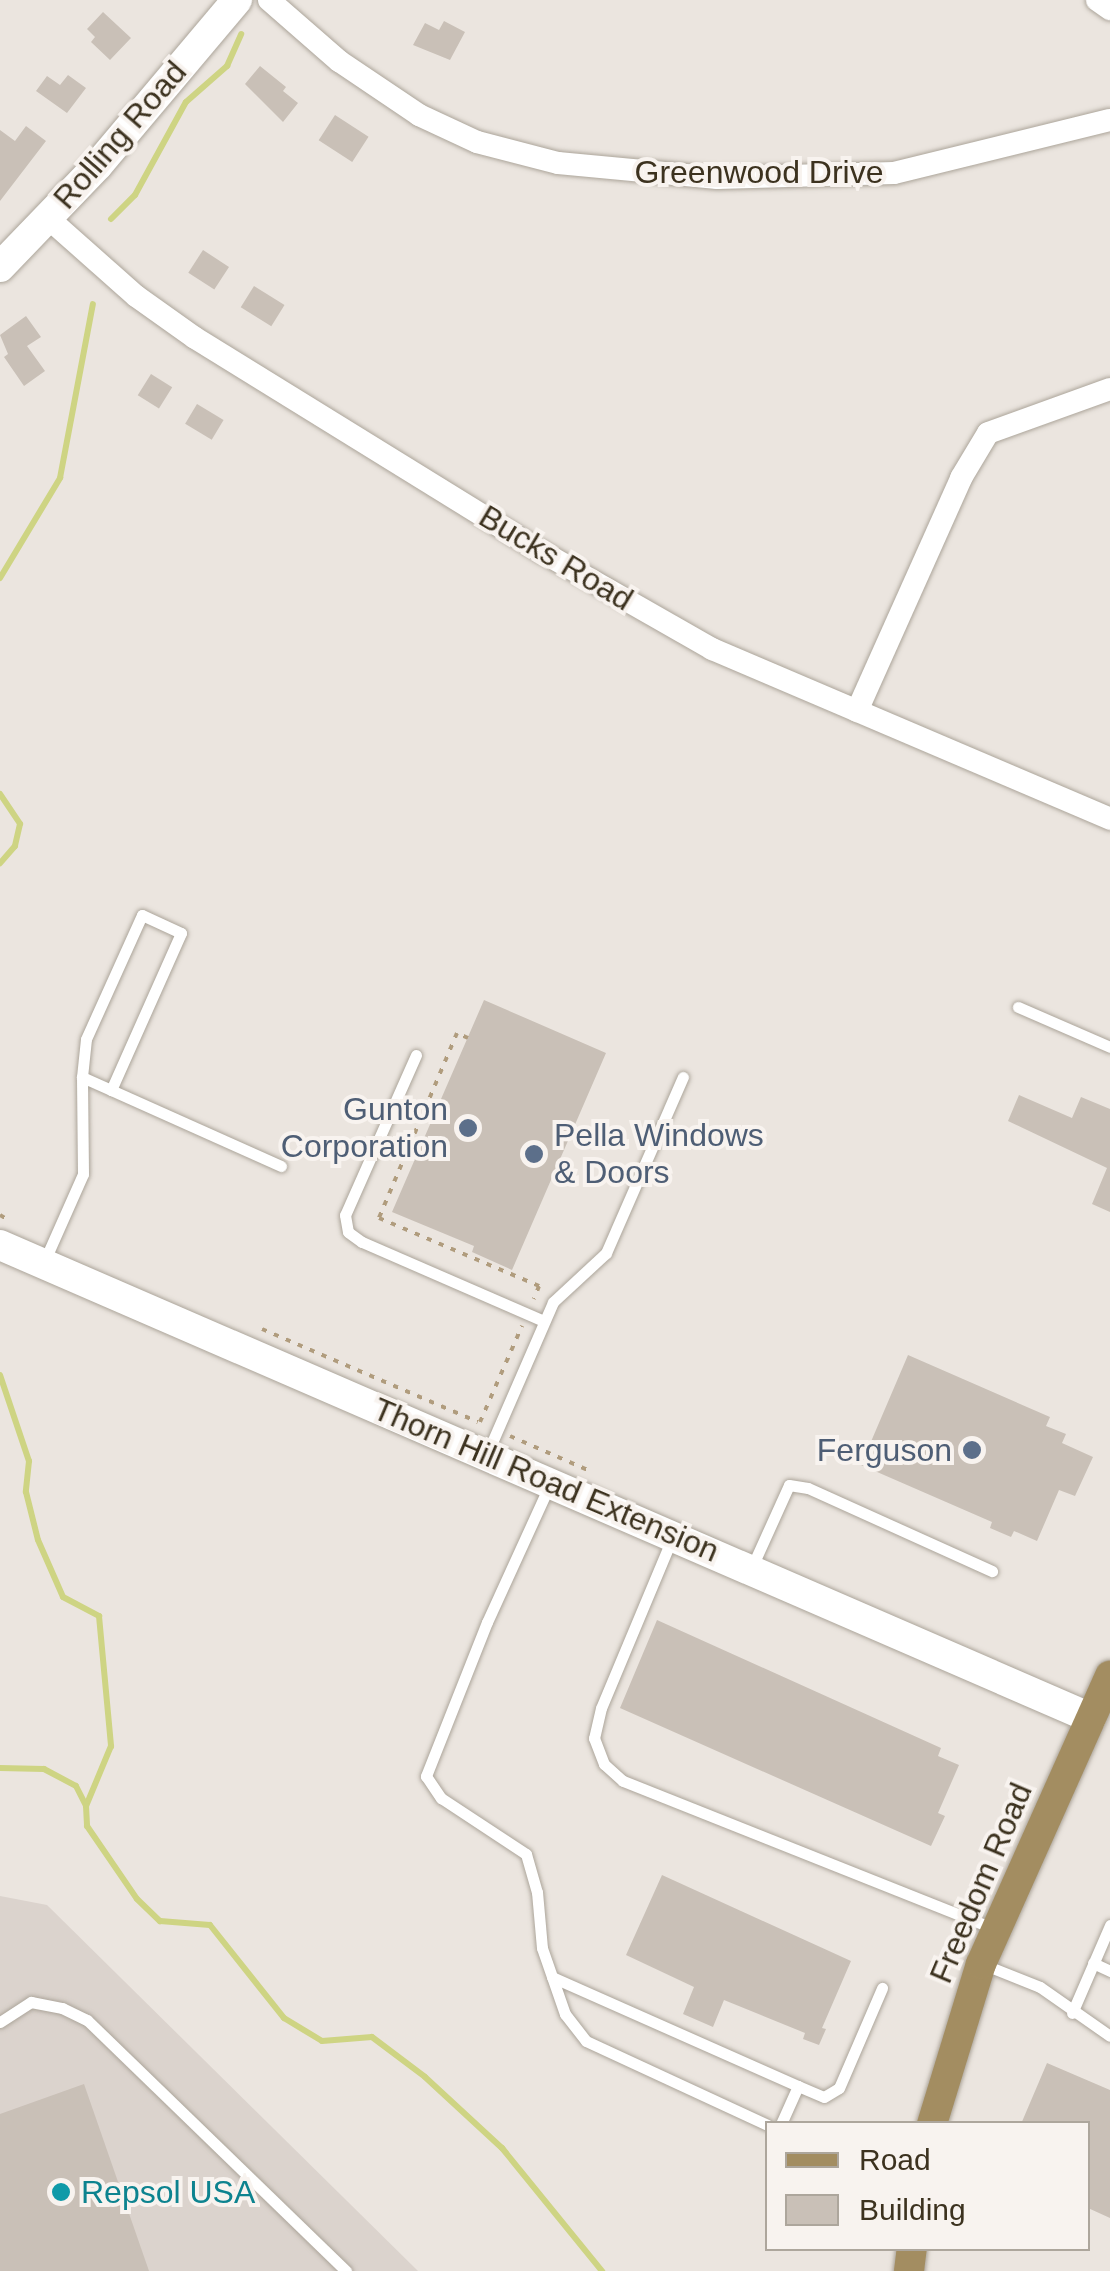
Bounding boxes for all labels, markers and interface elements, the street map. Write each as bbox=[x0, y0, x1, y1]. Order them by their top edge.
street label: Rolling Road bbox=[45, 53, 195, 217]
street label: Greenwood Drive bbox=[634, 153, 884, 191]
street label: Bucks Road bbox=[472, 497, 640, 619]
place label: Gunton Corporation bbox=[281, 1091, 448, 1166]
marker: Gunton Corporation bbox=[457, 1117, 479, 1139]
place label: Pella Windows & Doors bbox=[554, 1117, 764, 1192]
marker: Pella Windows & Doors bbox=[523, 1143, 545, 1165]
street label: Thorn Hill Road Extension bbox=[367, 1390, 725, 1570]
place label: Ferguson bbox=[817, 1431, 952, 1469]
marker: Ferguson bbox=[961, 1439, 983, 1461]
street label: Freedom Road bbox=[922, 1777, 1040, 1989]
legend bbox=[765, 2121, 1090, 2251]
text: Road bbox=[859, 2143, 931, 2176]
place label: Repsol USA bbox=[81, 2173, 255, 2211]
marker: Repsol USA bbox=[50, 2181, 72, 2203]
text: Building bbox=[859, 2193, 966, 2226]

